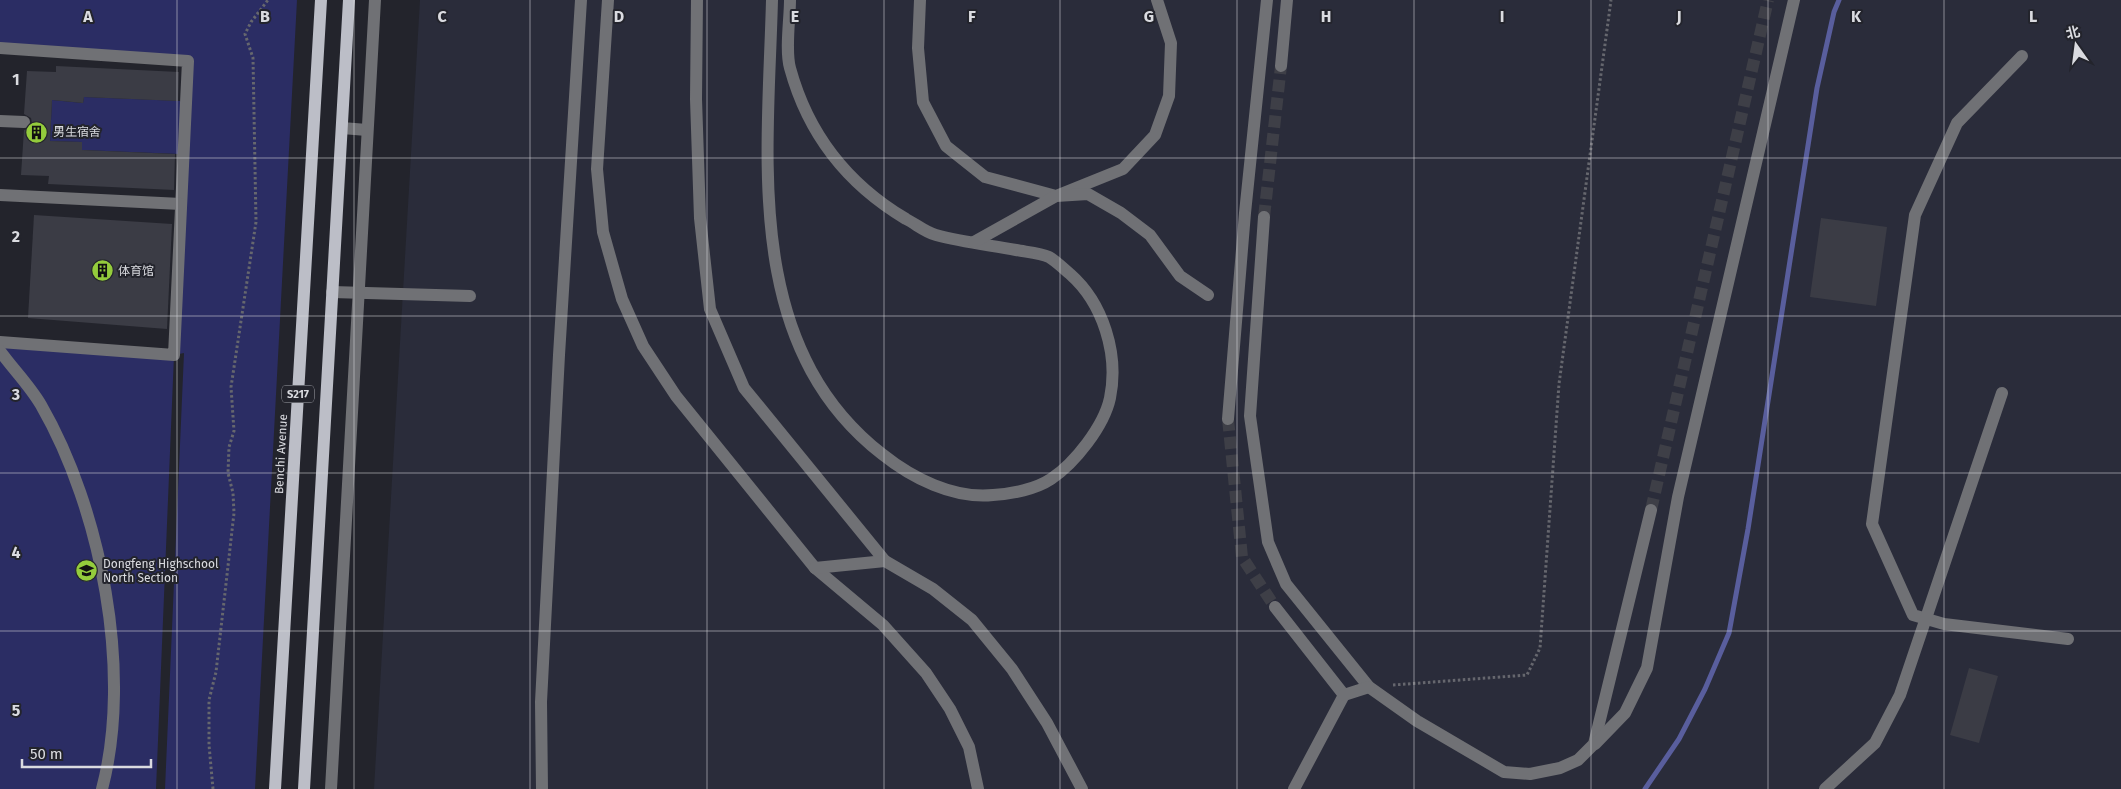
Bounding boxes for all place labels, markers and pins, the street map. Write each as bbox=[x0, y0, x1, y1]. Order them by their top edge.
building icon: 男生宿舍 bbox=[25, 120, 49, 144]
place label: 男生宿舍 bbox=[53, 125, 101, 139]
building icon: 体育馆 bbox=[90, 259, 114, 283]
place label: 体育馆 bbox=[118, 264, 154, 278]
place label: Dongfeng Highschool North Section bbox=[103, 557, 219, 585]
school or university icon: Dongfeng Highschool North Section bbox=[75, 559, 99, 583]

